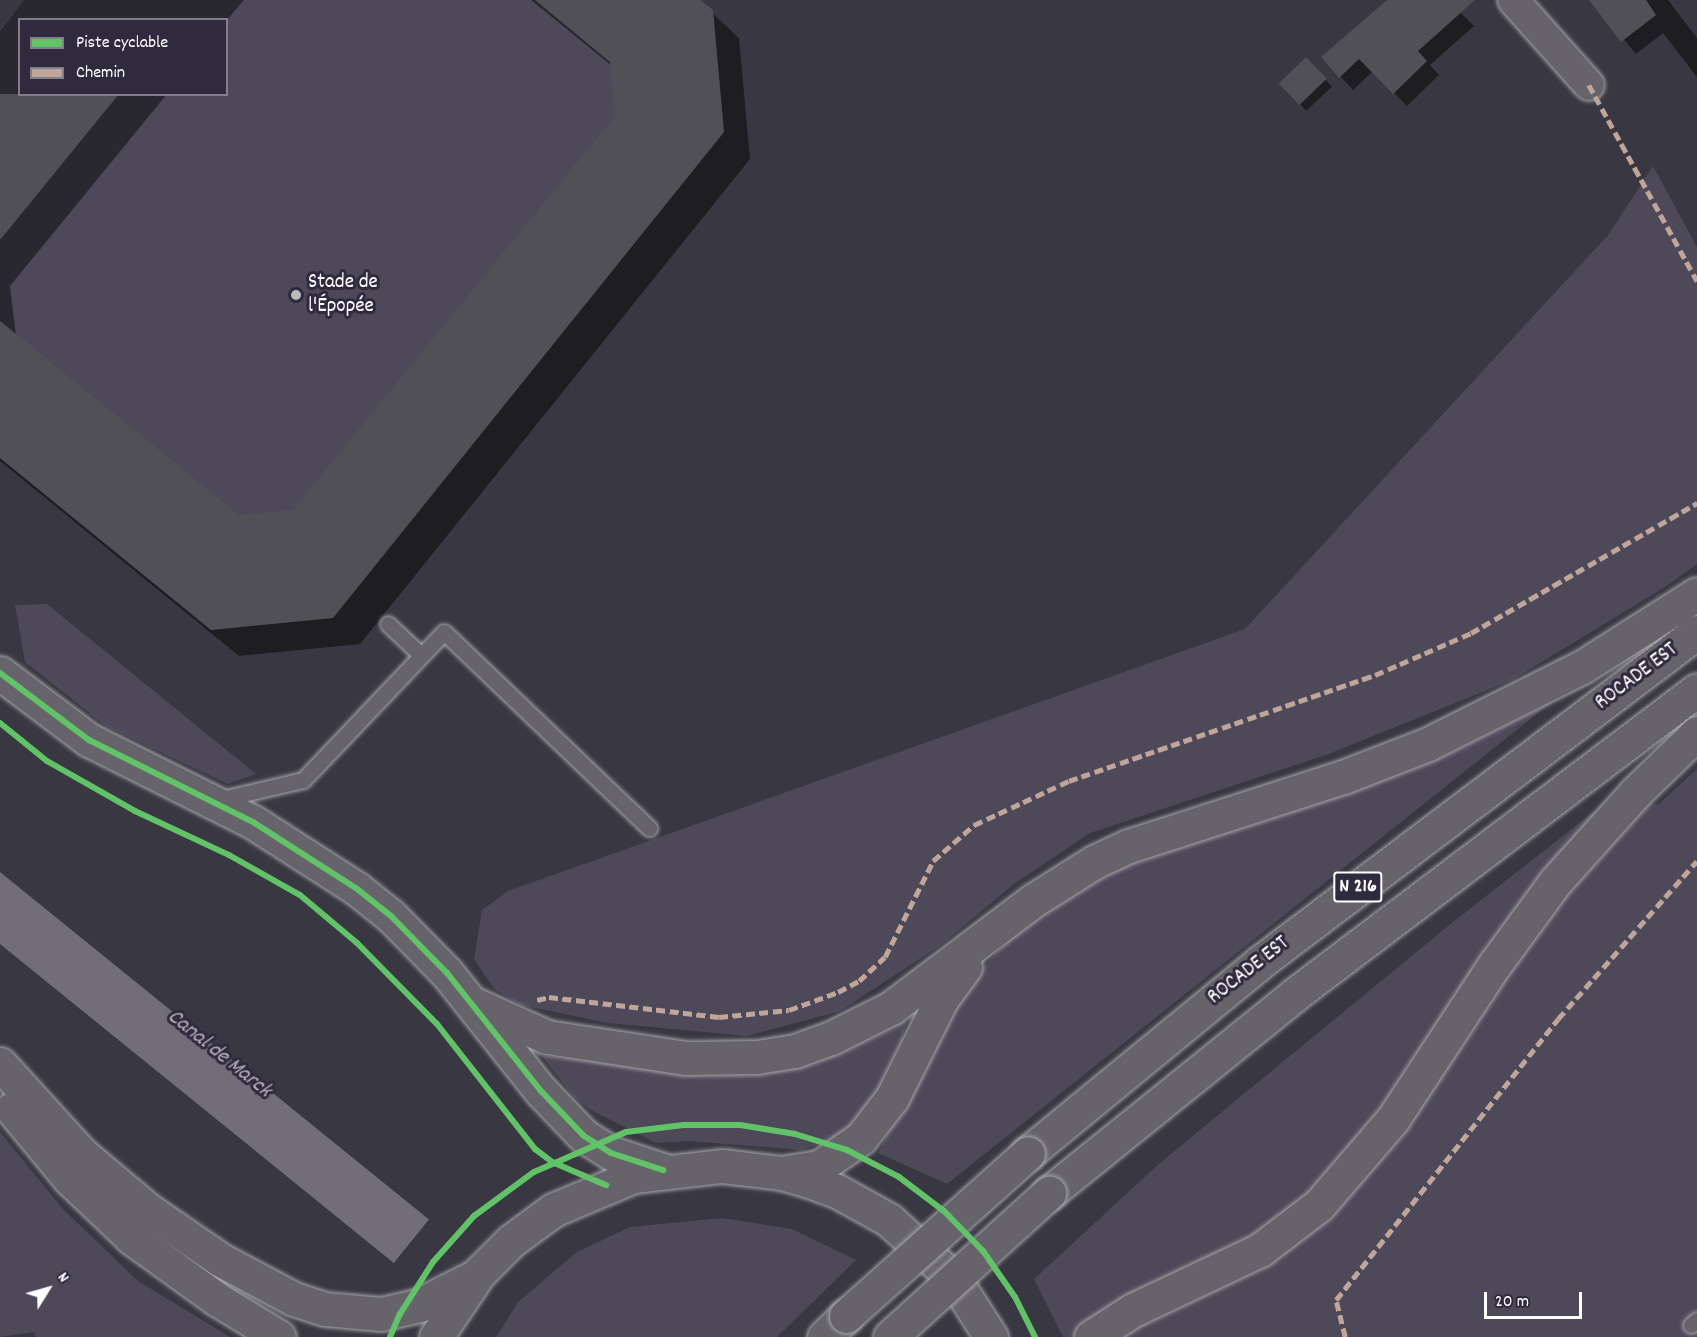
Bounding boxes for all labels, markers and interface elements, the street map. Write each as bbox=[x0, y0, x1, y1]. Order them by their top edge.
legend bbox=[18, 18, 228, 96]
text: Piste cyclable bbox=[76, 31, 168, 56]
text: Chemin bbox=[76, 61, 125, 86]
place label: Stade de l'Épopée bbox=[308, 270, 378, 320]
marker: Stade de l'Épopée bbox=[289, 288, 303, 302]
street label: ROCADE EST bbox=[1591, 638, 1683, 716]
road number: N 216 bbox=[1332, 870, 1384, 904]
street label: ROCADE EST bbox=[1203, 931, 1295, 1011]
water label: Canal de Marck bbox=[162, 1004, 276, 1104]
north arrow bbox=[18, 1259, 78, 1319]
text: N bbox=[51, 1268, 74, 1288]
scale bar bbox=[1487, 1280, 1584, 1318]
text: 20 m bbox=[1495, 1290, 1529, 1315]

